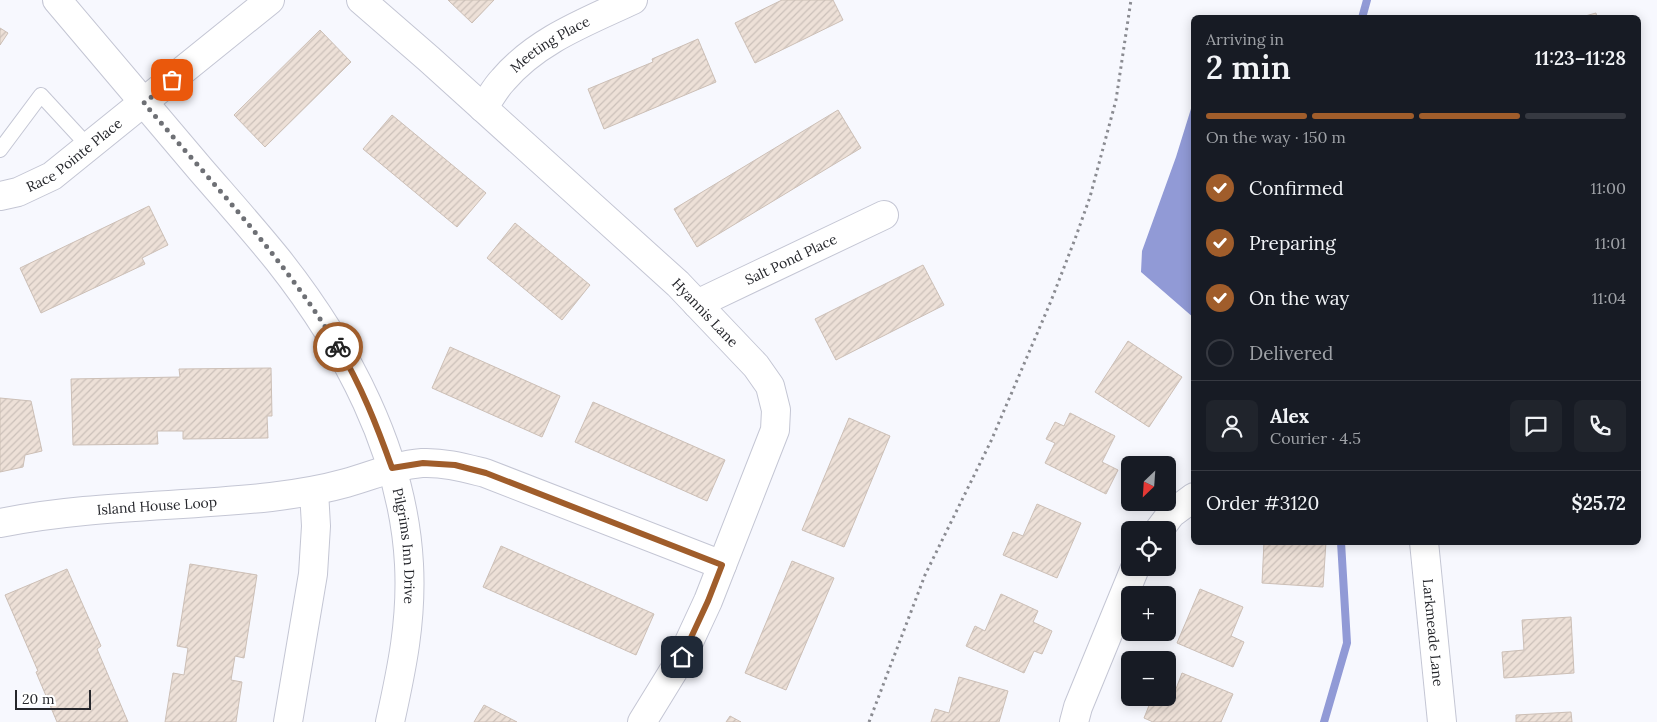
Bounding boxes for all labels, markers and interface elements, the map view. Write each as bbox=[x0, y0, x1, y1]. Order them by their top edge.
street label: Meeting Place bbox=[506, 12, 593, 76]
text: Arriving in bbox=[1206, 29, 1284, 49]
text: 11:23–11:28 bbox=[1534, 46, 1626, 70]
text: 2 min bbox=[1206, 47, 1291, 88]
pin bbox=[151, 59, 193, 101]
icon: bag bbox=[158, 66, 186, 94]
street label: Race Pointe Place bbox=[23, 114, 126, 196]
text: On the way · 150 m bbox=[1206, 127, 1346, 147]
icon: check bbox=[1206, 174, 1234, 202]
text: Confirmed bbox=[1249, 176, 1344, 200]
text: 11:00 bbox=[1590, 178, 1626, 198]
icon: check bbox=[1206, 229, 1234, 257]
street label: Salt Pond Place bbox=[742, 230, 840, 289]
text: Preparing bbox=[1249, 231, 1336, 255]
text: 11:01 bbox=[1595, 233, 1626, 253]
street label: Hyannis Lane bbox=[668, 274, 742, 351]
icon: check bbox=[1206, 284, 1234, 312]
text: On the way bbox=[1249, 286, 1349, 310]
text: 11:04 bbox=[1592, 288, 1626, 308]
courier bbox=[313, 322, 363, 372]
icon: bike bbox=[324, 333, 352, 361]
text: Delivered bbox=[1249, 341, 1333, 365]
button: person bbox=[1206, 400, 1258, 452]
button: chat bbox=[1510, 400, 1562, 452]
button: phone bbox=[1574, 400, 1626, 452]
text: Alex bbox=[1270, 404, 1309, 428]
text: Courier · 4.5 bbox=[1270, 428, 1361, 448]
north arrow bbox=[1121, 456, 1176, 511]
map controls bbox=[1121, 456, 1176, 706]
street label: Pilgrims Inn Drive bbox=[389, 486, 419, 605]
text: Order #3120 bbox=[1206, 491, 1319, 515]
text: $25.72 bbox=[1572, 491, 1626, 515]
street label: Island House Loop bbox=[96, 493, 218, 519]
button: locate bbox=[1121, 521, 1176, 576]
street label: Larkmeade Lane bbox=[1419, 578, 1447, 688]
button: + bbox=[1121, 586, 1176, 641]
pin bbox=[661, 636, 703, 678]
icon: home bbox=[668, 643, 696, 671]
button: − bbox=[1121, 651, 1176, 706]
scale bar bbox=[15, 687, 91, 710]
text: 20 m bbox=[22, 690, 54, 708]

